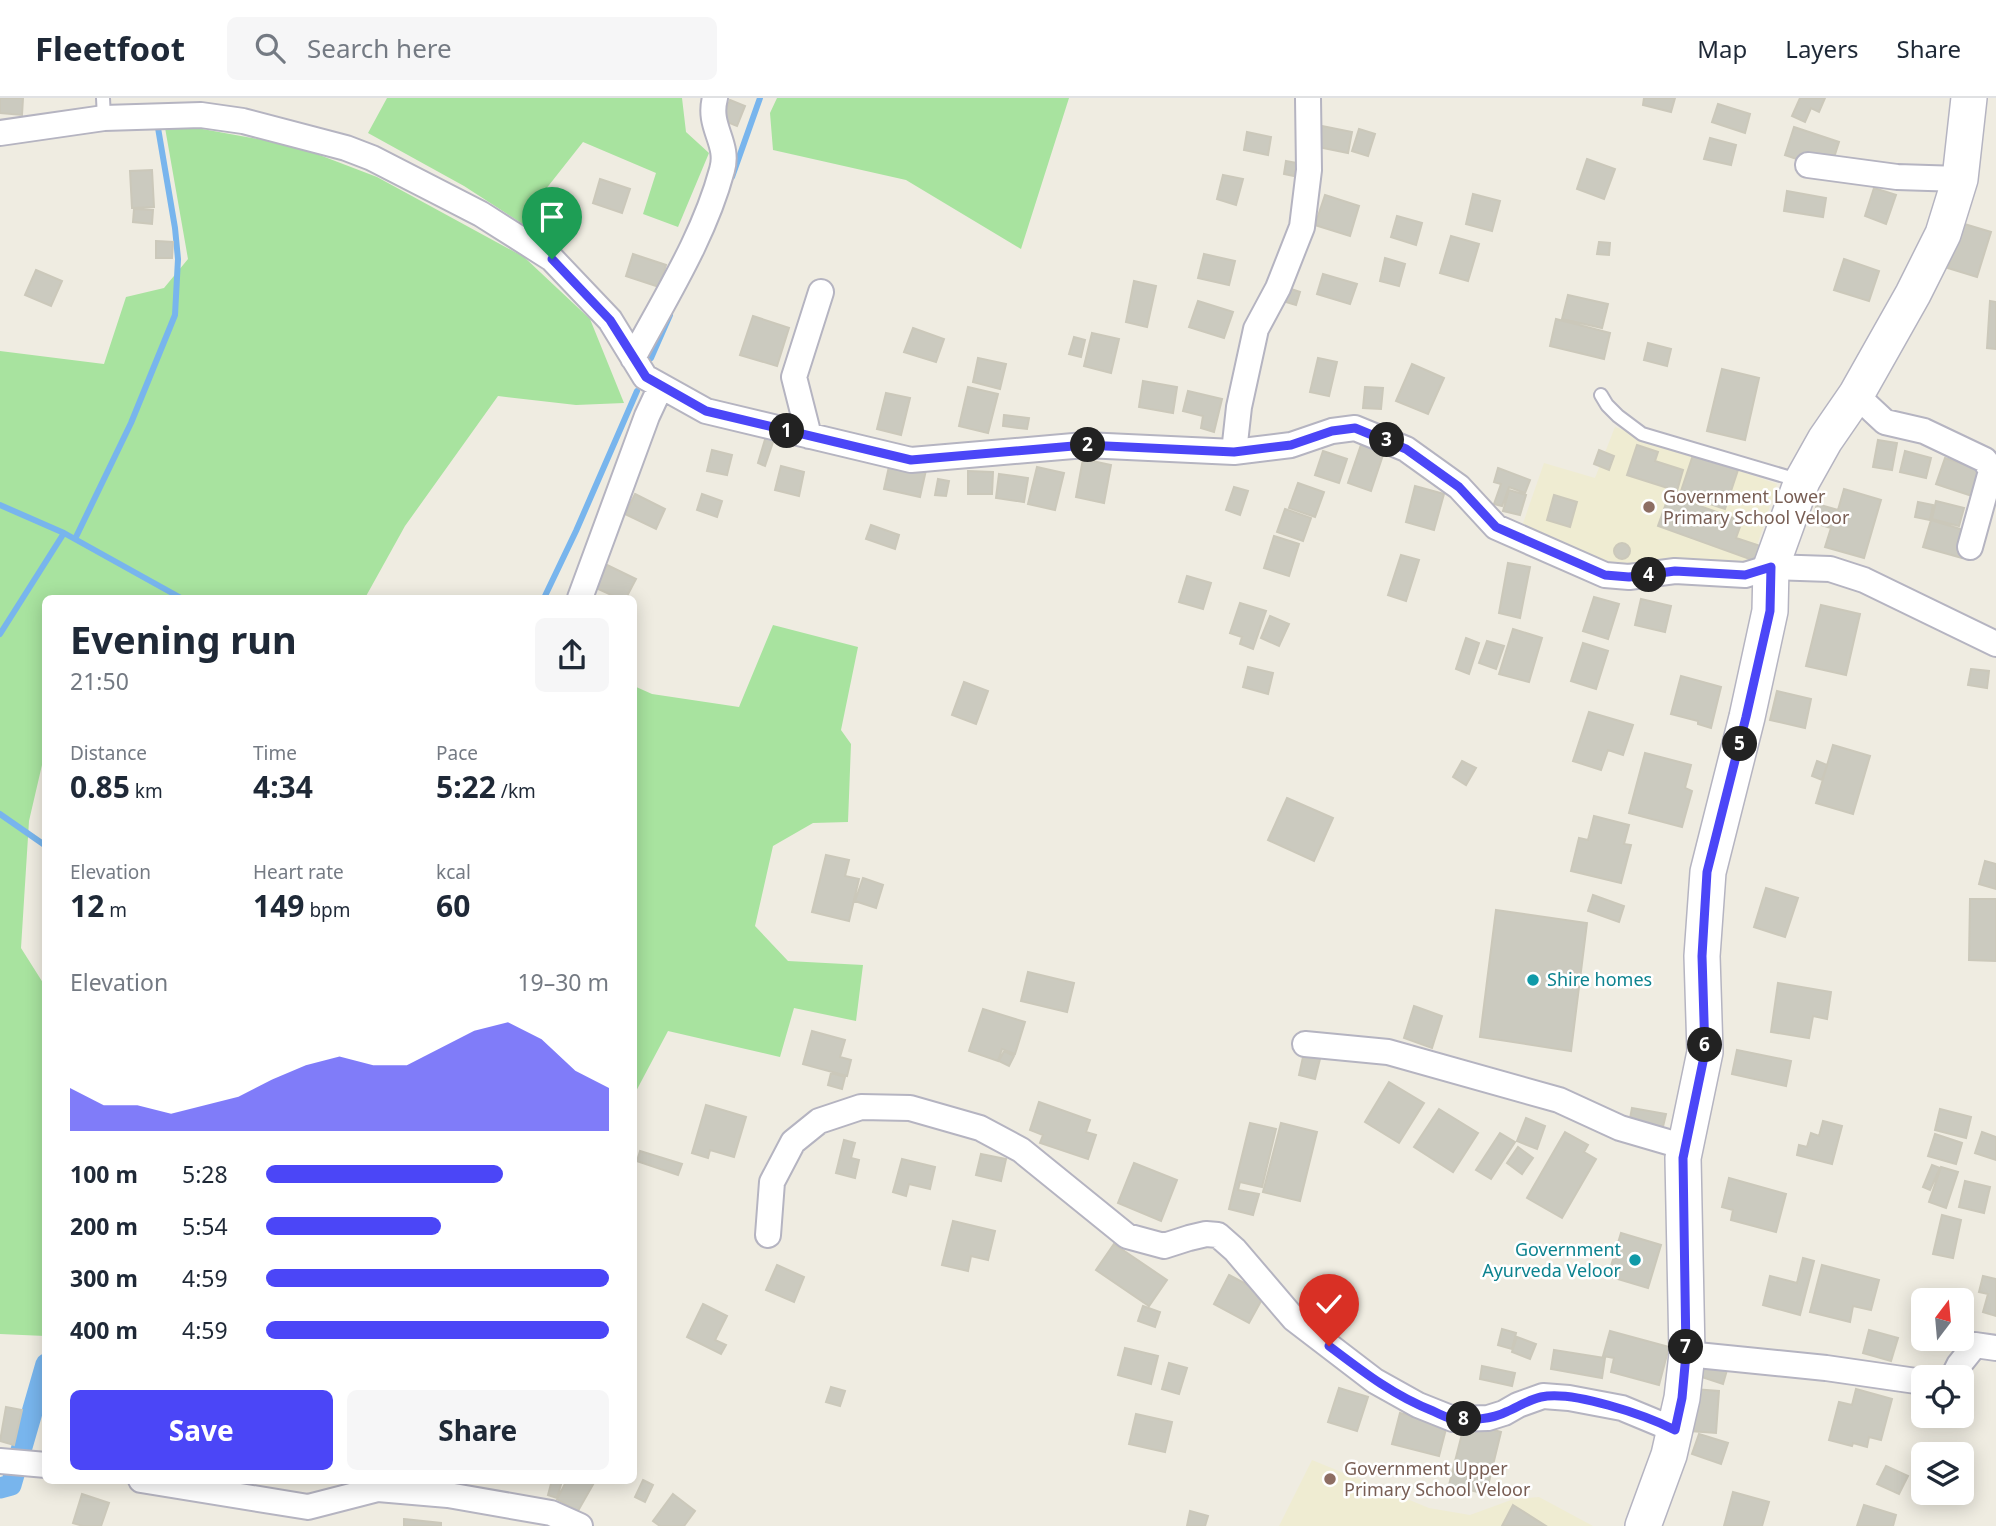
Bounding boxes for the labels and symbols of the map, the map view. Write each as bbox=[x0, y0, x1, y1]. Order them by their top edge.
pin bbox=[522, 187, 582, 259]
pin: 1 bbox=[770, 414, 804, 448]
pin: 3 bbox=[1370, 422, 1404, 458]
pin: 2 bbox=[1070, 428, 1106, 462]
place label: Government Lower Primary School Veloor bbox=[1663, 484, 1850, 529]
marker: Government Lower Primary School Veloor bbox=[1641, 499, 1657, 515]
pin: 4 bbox=[1632, 558, 1666, 592]
pin: 5 bbox=[1722, 726, 1758, 762]
place label: Shire homes bbox=[1547, 967, 1652, 991]
marker: Shire homes bbox=[1525, 972, 1541, 988]
pin: 6 bbox=[1688, 1028, 1722, 1062]
place label: Government Ayurveda Veloor bbox=[1482, 1237, 1622, 1282]
marker: Government Ayurveda Veloor bbox=[1627, 1252, 1643, 1268]
pin bbox=[1299, 1274, 1359, 1346]
north arrow bbox=[1911, 1288, 1974, 1351]
pin: 7 bbox=[1668, 1330, 1704, 1364]
pin: 8 bbox=[1446, 1402, 1482, 1436]
place label: Government Upper Primary School Veloor bbox=[1344, 1456, 1531, 1501]
marker: Government Upper Primary School Veloor bbox=[1322, 1471, 1338, 1487]

